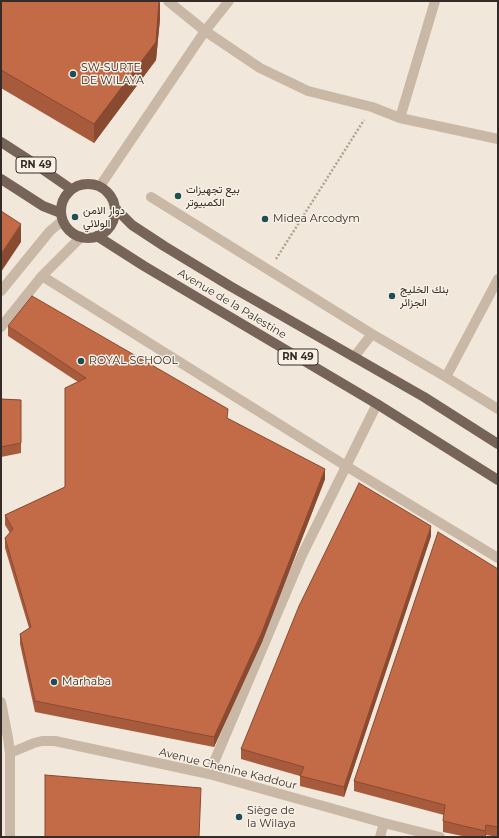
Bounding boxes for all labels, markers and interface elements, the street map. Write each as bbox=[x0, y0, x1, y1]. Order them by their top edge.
place label: SW-SURTE DE WILAYA bbox=[81, 61, 144, 87]
marker: SW-SURTE DE WILAYA bbox=[68, 69, 78, 79]
road number: RN 49 bbox=[16, 157, 56, 173]
place label: بيع تجهيزات الكمبيوتر bbox=[186, 183, 240, 209]
marker: بيع تجهيزات الكمبيوتر bbox=[173, 191, 183, 201]
place label: دوار الامن الولائي bbox=[83, 204, 125, 230]
marker: دوار الامن الولائي bbox=[70, 212, 80, 222]
place label: Midea Arcodym bbox=[273, 212, 360, 226]
marker: Midea Arcodym bbox=[260, 214, 270, 224]
street label: Avenue de la Palestine bbox=[175, 266, 289, 342]
place label: بنك الخليج الجزائر bbox=[400, 283, 449, 309]
marker: بنك الخليج الجزائر bbox=[387, 291, 397, 301]
road number: RN 49 bbox=[278, 349, 318, 365]
place label: ROYAL SCHOOL bbox=[89, 354, 178, 368]
marker: ROYAL SCHOOL bbox=[76, 356, 86, 366]
place label: Marhaba bbox=[62, 675, 111, 689]
marker: Marhaba bbox=[49, 677, 59, 687]
street label: Avenue Chenine Kaddour bbox=[158, 745, 298, 793]
place label: Siège de la Wilaya bbox=[247, 804, 296, 830]
marker: Siège de la Wilaya bbox=[234, 812, 244, 822]

